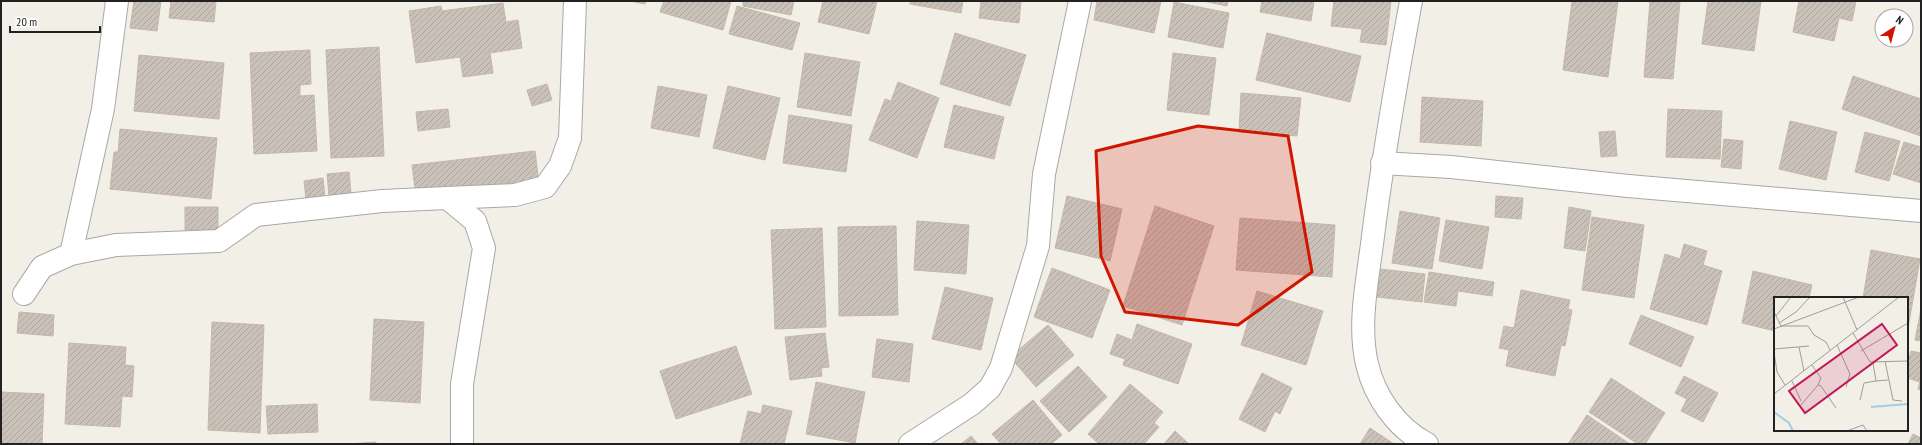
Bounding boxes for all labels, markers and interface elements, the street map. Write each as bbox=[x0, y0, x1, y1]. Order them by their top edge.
scale bar bbox=[10, 8, 100, 34]
north arrow bbox=[1874, 8, 1914, 48]
text: N bbox=[1893, 12, 1906, 27]
text: 20 m bbox=[16, 14, 37, 29]
inset map bbox=[1774, 297, 1908, 431]

